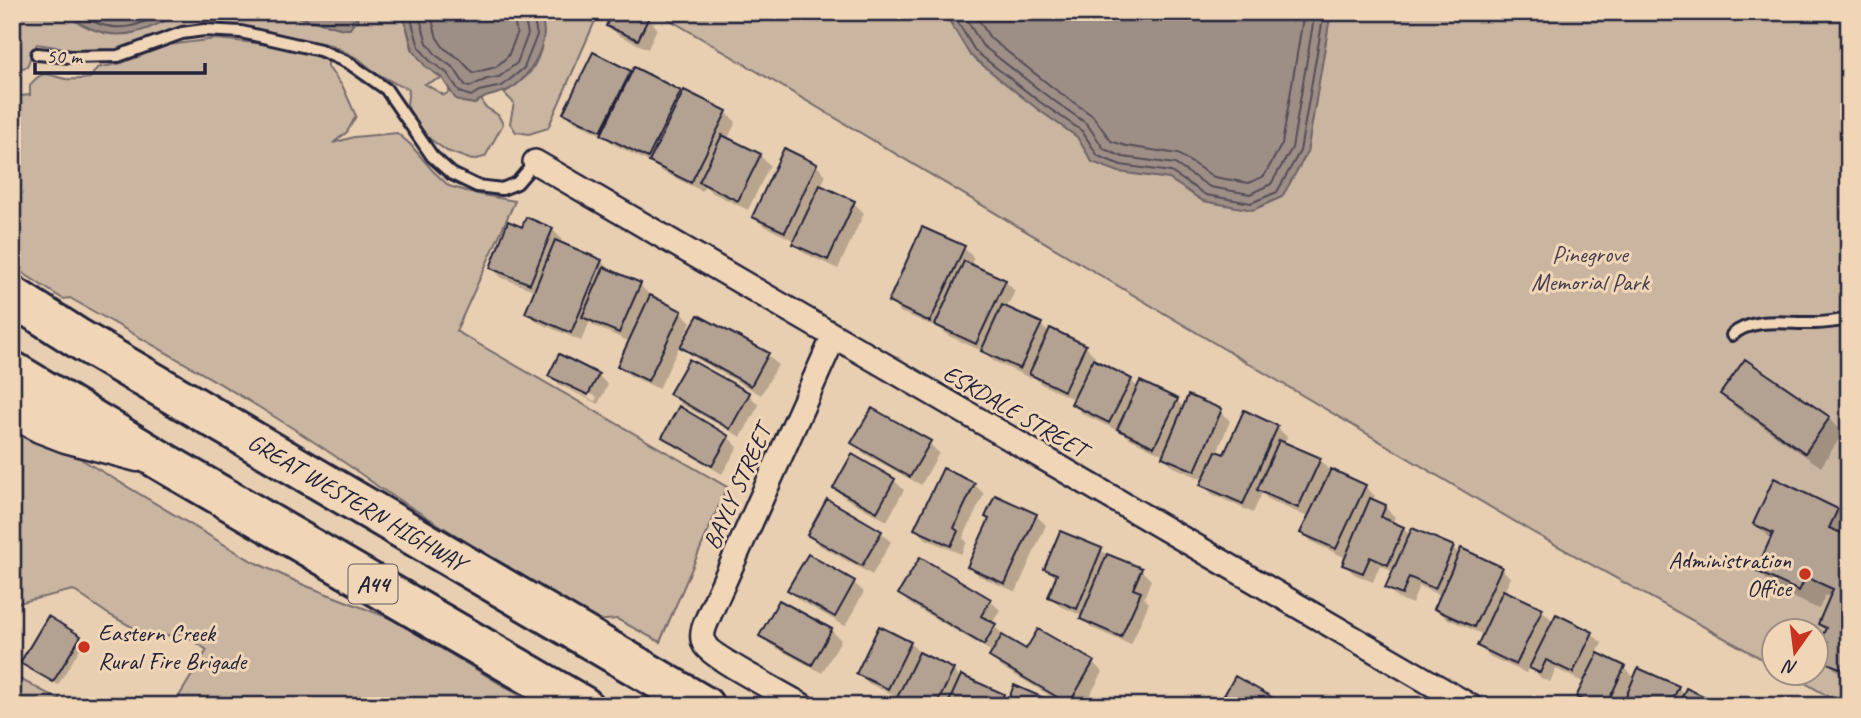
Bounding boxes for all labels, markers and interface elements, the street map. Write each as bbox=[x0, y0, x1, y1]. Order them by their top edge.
scale bar bbox=[35, 32, 205, 76]
text: 50 m bbox=[46, 43, 84, 69]
park label: Pinegrove Memorial Park bbox=[1531, 239, 1651, 297]
street label: ESKDALE STREET bbox=[938, 358, 1097, 467]
street label: BAYLY STREET bbox=[696, 415, 780, 554]
street label: GREAT WESTERN HIGHWAY bbox=[243, 427, 475, 580]
place label: Administration Office bbox=[1669, 545, 1793, 603]
road number: A44 bbox=[348, 564, 398, 604]
marker: Administration Office bbox=[1797, 566, 1813, 582]
north arrow bbox=[1759, 616, 1829, 686]
place label: Eastern Creek Rural Fire Brigade bbox=[98, 618, 248, 676]
marker: Eastern Creek Rural Fire Brigade bbox=[76, 639, 92, 655]
text: N bbox=[1779, 654, 1800, 681]

